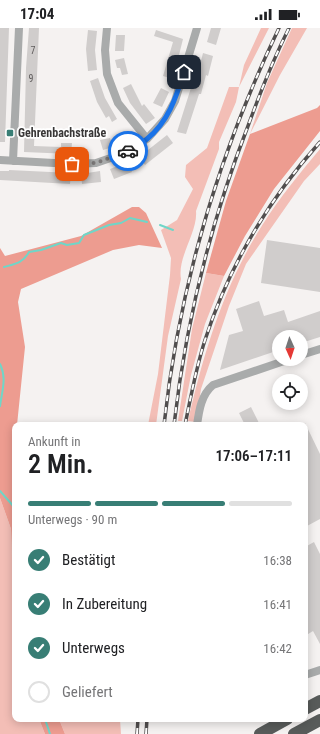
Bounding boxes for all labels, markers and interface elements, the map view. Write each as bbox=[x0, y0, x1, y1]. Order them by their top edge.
text: 17:04 bbox=[20, 5, 54, 23]
house number: 7 bbox=[31, 45, 36, 56]
pin bbox=[167, 55, 201, 89]
icon: home bbox=[173, 61, 195, 83]
house number: 9 bbox=[29, 73, 34, 84]
place label: Gehrenbachstraße bbox=[18, 126, 106, 140]
marker: Gehrenbachstraße bbox=[5, 128, 15, 138]
courier bbox=[108, 131, 148, 171]
icon: car bbox=[117, 140, 139, 162]
pin bbox=[55, 147, 89, 181]
icon: bag bbox=[61, 153, 83, 175]
north arrow bbox=[272, 330, 308, 366]
map controls bbox=[272, 330, 308, 410]
button: locate bbox=[272, 374, 308, 410]
text: Ankunft in bbox=[28, 434, 80, 449]
text: 17:06–17:11 bbox=[215, 447, 292, 465]
text: 2 Min. bbox=[28, 449, 93, 479]
text: Unterwegs · 90 m bbox=[28, 512, 117, 527]
icon: check bbox=[28, 549, 50, 571]
text: Bestätigt bbox=[62, 551, 115, 569]
text: 16:38 bbox=[263, 553, 292, 568]
icon: check bbox=[28, 593, 50, 615]
text: In Zubereitung bbox=[62, 595, 147, 613]
text: 16:41 bbox=[263, 597, 292, 612]
icon: check bbox=[28, 637, 50, 659]
text: Unterwegs bbox=[62, 639, 125, 657]
text: 16:42 bbox=[263, 641, 292, 656]
text: Geliefert bbox=[62, 683, 113, 701]

